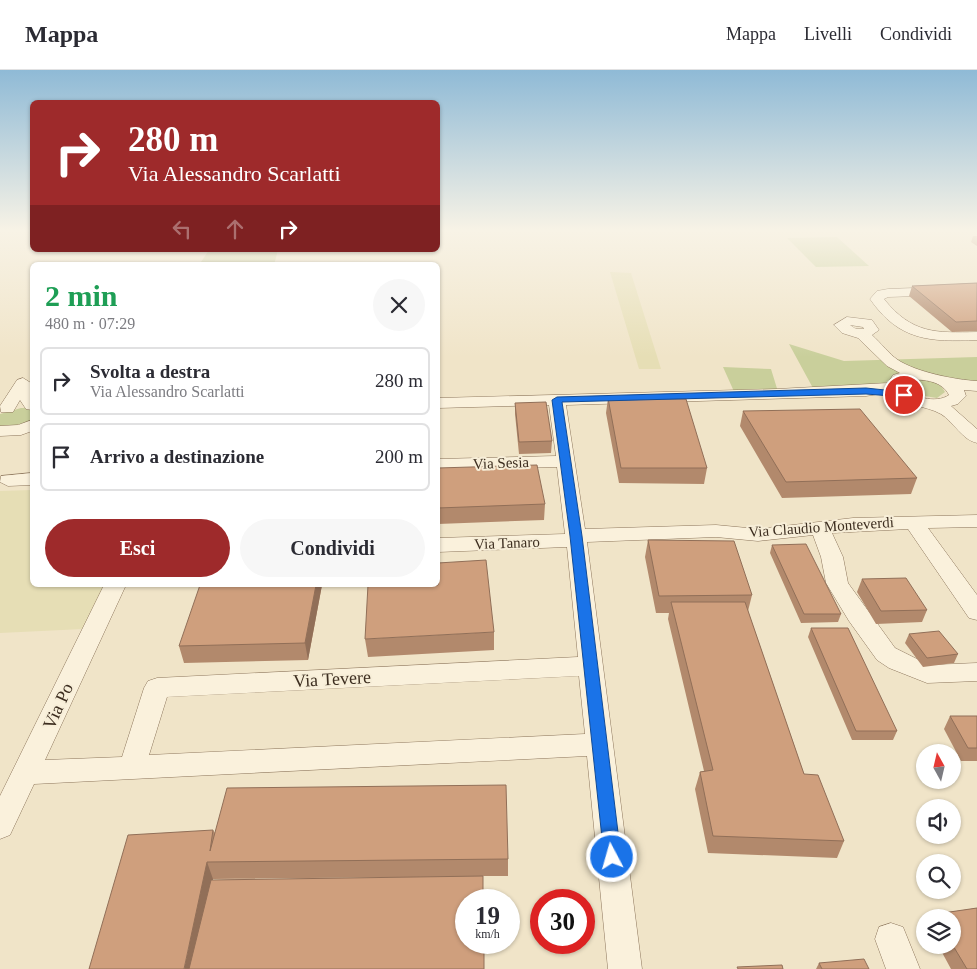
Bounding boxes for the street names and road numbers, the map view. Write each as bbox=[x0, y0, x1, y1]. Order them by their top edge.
street label: Via Sesia bbox=[473, 454, 530, 472]
street label: Via Claudio Monteverdi bbox=[748, 514, 894, 540]
street label: Via Tanaro bbox=[474, 534, 540, 552]
street label: Via Tevere bbox=[293, 667, 371, 691]
street label: Via Po bbox=[39, 680, 77, 732]

